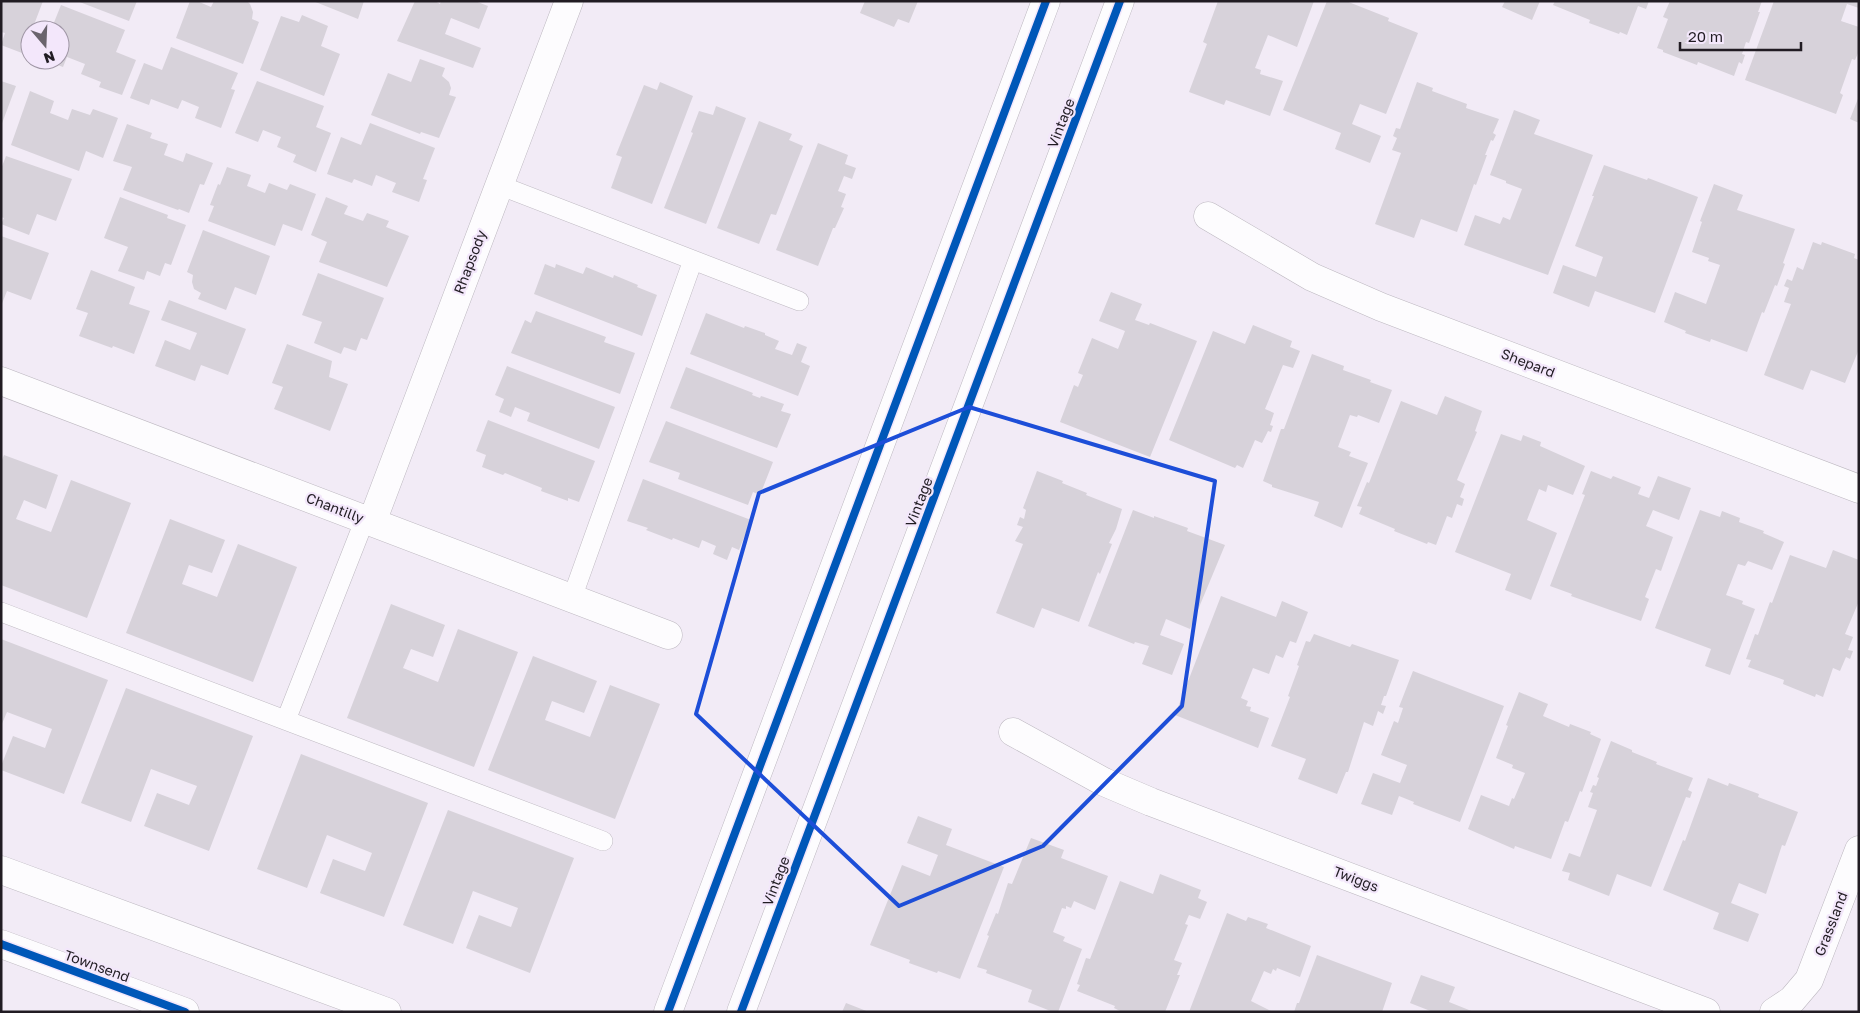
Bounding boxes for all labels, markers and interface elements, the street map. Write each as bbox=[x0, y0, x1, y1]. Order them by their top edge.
north arrow bbox=[20, 20, 70, 70]
scale bar bbox=[1680, 20, 1801, 52]
text: 20 m bbox=[1688, 27, 1723, 45]
text: N bbox=[42, 48, 57, 68]
street label: Vintage bbox=[1043, 96, 1078, 150]
street label: Rhapsody bbox=[450, 227, 490, 296]
street label: Shepard bbox=[1499, 345, 1557, 381]
street label: Vintage bbox=[901, 475, 936, 529]
street label: Chantilly bbox=[304, 489, 367, 526]
street label: Vintage bbox=[758, 854, 793, 908]
street label: Twiggs bbox=[1331, 862, 1381, 895]
street label: Grassland bbox=[1810, 889, 1851, 958]
street label: Townsend bbox=[62, 946, 132, 985]

